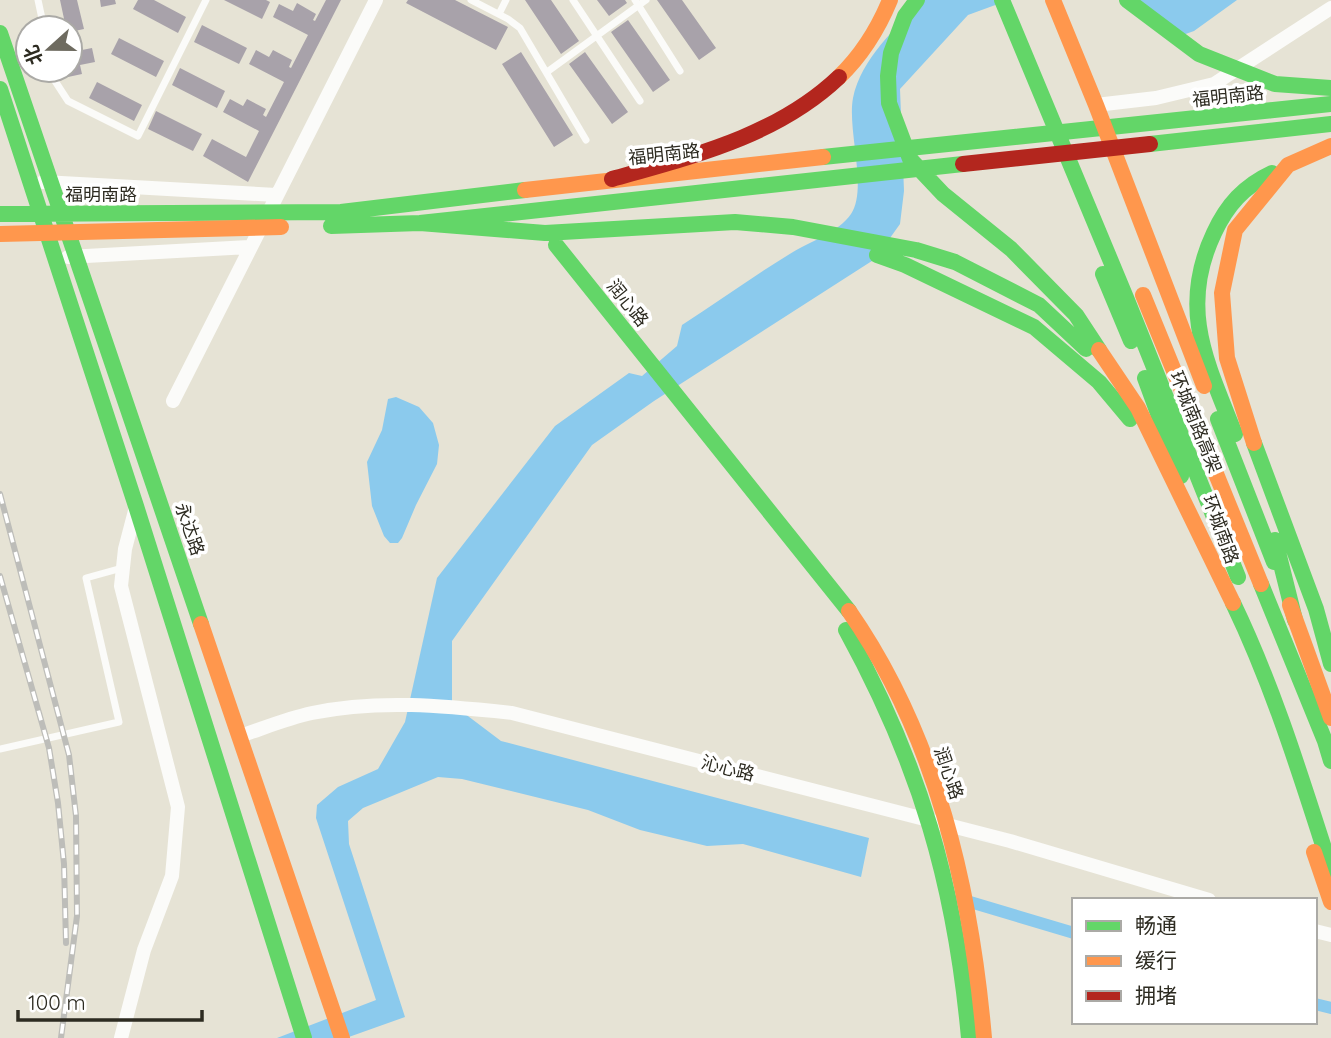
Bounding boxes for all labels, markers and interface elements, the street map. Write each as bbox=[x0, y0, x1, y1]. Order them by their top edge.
north arrow bbox=[14, 14, 84, 84]
text: 北 bbox=[19, 42, 48, 68]
street label: 福明南路 bbox=[1191, 81, 1265, 111]
street label: 福明南路 bbox=[627, 139, 701, 169]
street label: 福明南路 bbox=[65, 183, 137, 206]
street label: 润心路 bbox=[602, 275, 654, 331]
street label: 环城南路高架 bbox=[1165, 368, 1227, 476]
street label: 环城南路 bbox=[1198, 491, 1244, 567]
street label: 永达路 bbox=[170, 500, 210, 558]
street label: 润心路 bbox=[929, 744, 969, 802]
street label: 沁心路 bbox=[699, 750, 757, 786]
legend bbox=[1072, 898, 1317, 1024]
text: 畅通 bbox=[1135, 912, 1177, 938]
text: 缓行 bbox=[1135, 947, 1177, 973]
scale bar bbox=[18, 978, 201, 1022]
text: 拥堵 bbox=[1135, 982, 1177, 1008]
text: 100 m bbox=[28, 989, 86, 1015]

